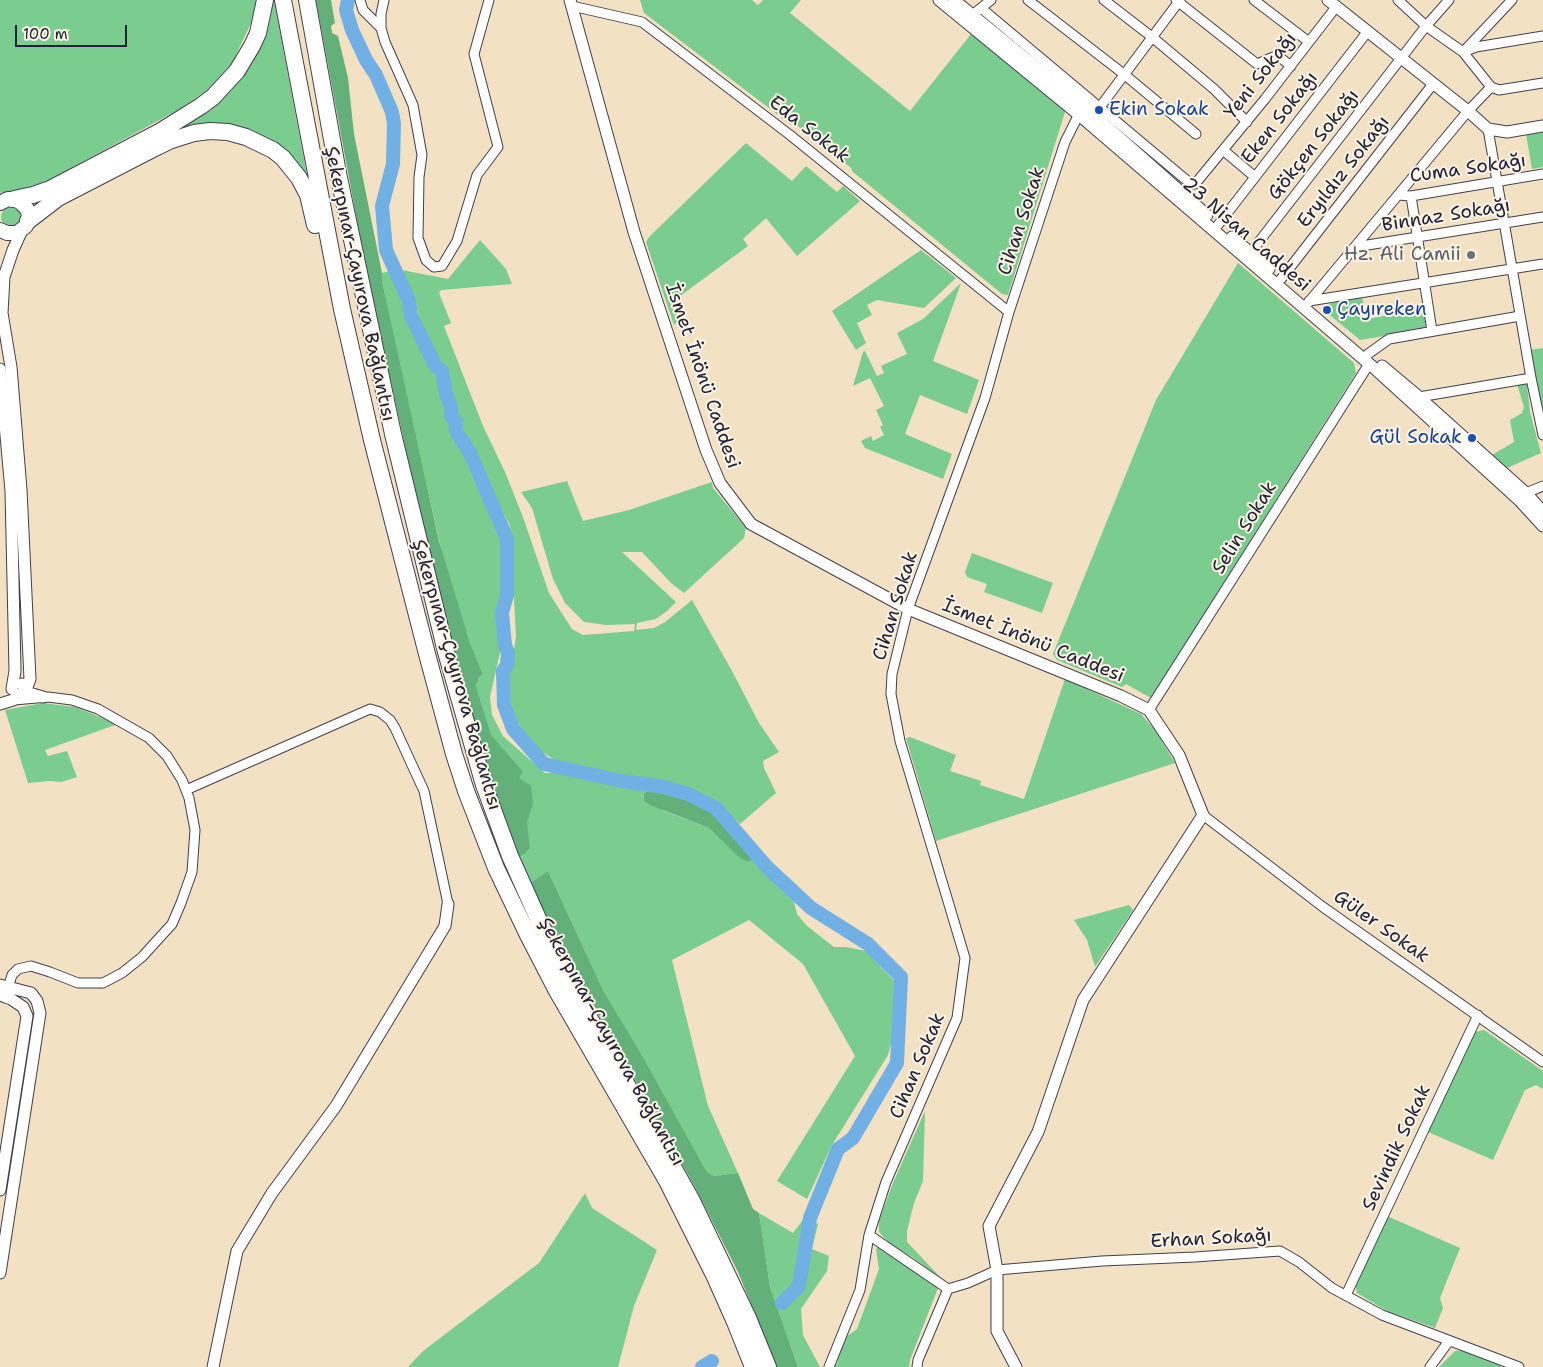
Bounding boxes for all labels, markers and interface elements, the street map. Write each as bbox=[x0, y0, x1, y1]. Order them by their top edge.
scale bar bbox=[18, 15, 130, 47]
text: 100 m bbox=[23, 24, 68, 44]
street label: Yeni Sokağı bbox=[1220, 28, 1302, 124]
street label: Eken Sokağı bbox=[1237, 67, 1323, 169]
street label: Gökçen Sokağı bbox=[1264, 85, 1364, 205]
street label: Eda Sokak bbox=[764, 91, 854, 169]
place label: Ekin Sokak bbox=[1109, 99, 1209, 121]
marker: Ekin Sokak bbox=[1093, 104, 1105, 116]
street label: Eryıldız Sokağı bbox=[1293, 111, 1395, 233]
street label: Şekerpınar-Çayırova Bağlantısı bbox=[319, 144, 399, 424]
street label: Cuma Sokağı bbox=[1408, 150, 1528, 188]
street label: Cihan Sokak bbox=[994, 164, 1050, 278]
street label: 23 Nisan Caddesi bbox=[1177, 173, 1315, 297]
street label: Binnaz Sokağı bbox=[1380, 195, 1512, 237]
place label: Hz. Ali Camii bbox=[1344, 244, 1461, 266]
marker: Hz. Ali Camii bbox=[1465, 249, 1477, 261]
street label: İsmet İnönü Caddesi bbox=[660, 280, 744, 472]
place label: Çayıreken bbox=[1337, 299, 1427, 321]
marker: Çayıreken bbox=[1321, 304, 1333, 316]
place label: Gül Sokak bbox=[1370, 427, 1462, 449]
marker: Gül Sokak bbox=[1466, 432, 1478, 444]
street label: Selin Sokak bbox=[1208, 478, 1282, 578]
street label: Şekerpınar-Çayırova Bağlantısı bbox=[406, 537, 506, 813]
street label: Cihan Sokak bbox=[869, 549, 923, 663]
street label: İsmet İnönü Caddesi bbox=[939, 594, 1127, 688]
street label: Güler Sokak bbox=[1329, 886, 1433, 968]
street label: Şekerpınar-Çayırova Bağlantısı bbox=[533, 914, 689, 1170]
street label: Cihan Sokak bbox=[885, 1010, 951, 1122]
street label: Sevindik Sokak bbox=[1358, 1081, 1436, 1215]
street label: Erhan Sokağı bbox=[1150, 1224, 1272, 1254]

